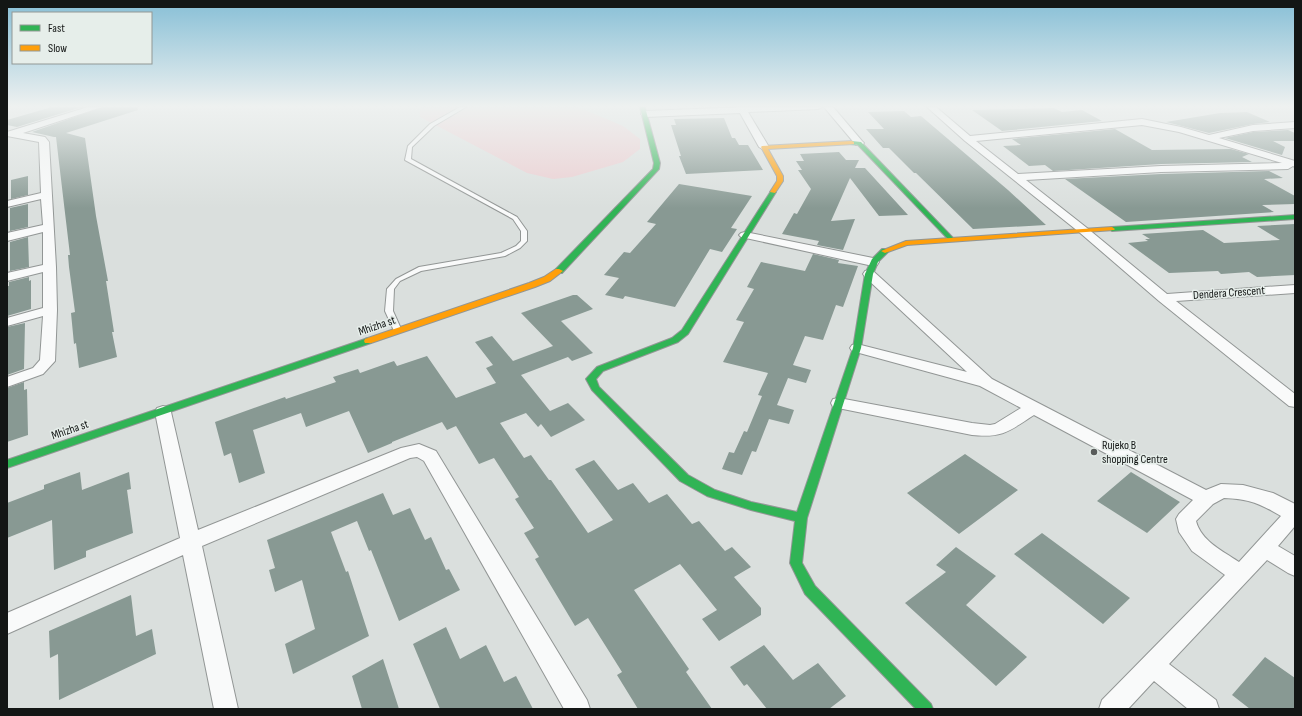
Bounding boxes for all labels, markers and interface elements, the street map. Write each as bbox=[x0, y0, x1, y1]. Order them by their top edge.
legend bbox=[12, 12, 152, 64]
text: Fast bbox=[48, 21, 65, 36]
text: Slow bbox=[48, 41, 67, 56]
street label: Dendera Crescent bbox=[1193, 283, 1266, 303]
street label: Mhizha st bbox=[356, 313, 398, 339]
street label: Mhizha st bbox=[49, 417, 91, 443]
place label: Rujeko B shopping Centre bbox=[1102, 438, 1168, 467]
marker: Rujeko B shopping Centre bbox=[1089, 447, 1099, 457]

